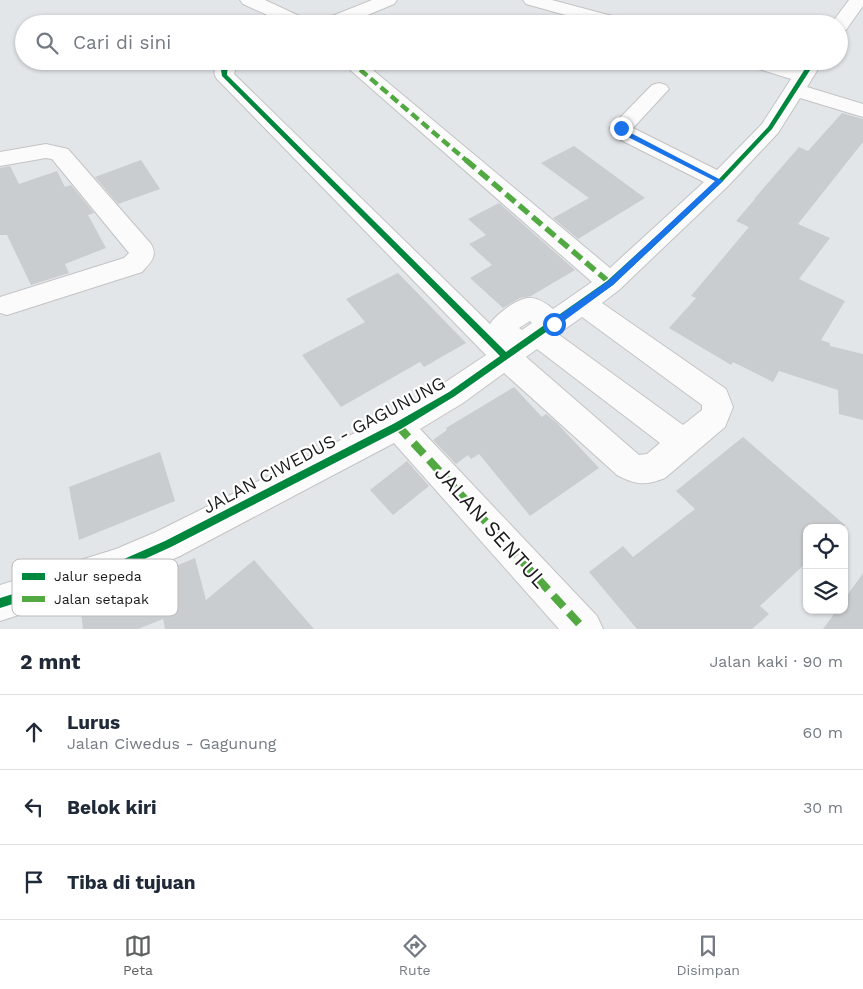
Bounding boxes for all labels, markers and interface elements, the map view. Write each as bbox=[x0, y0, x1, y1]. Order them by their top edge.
search box bbox=[15, 15, 848, 70]
icon: search bbox=[33, 29, 61, 57]
text: Cari di sini bbox=[73, 31, 171, 54]
route end bbox=[610, 117, 633, 140]
route start bbox=[543, 313, 566, 336]
street label: JALAN CIWEDUS - GAGUNUNG bbox=[199, 372, 448, 518]
street label: JALAN SENTUL bbox=[430, 460, 553, 593]
map controls bbox=[803, 524, 848, 614]
button: locate bbox=[803, 524, 848, 569]
legend bbox=[12, 559, 178, 616]
text: Jalur sepeda bbox=[54, 568, 142, 584]
button: layers bbox=[803, 569, 848, 614]
text: Jalan setapak bbox=[54, 591, 149, 607]
text: 2 mnt bbox=[20, 649, 80, 674]
text: Jalan kaki · 90 m bbox=[710, 652, 843, 671]
text: Lurus bbox=[67, 711, 120, 734]
icon: ahead bbox=[20, 718, 48, 746]
text: 60 m bbox=[803, 723, 843, 742]
text: Jalan Ciwedus - Gagunung bbox=[67, 734, 276, 753]
icon: left bbox=[20, 793, 48, 821]
text: Belok kiri bbox=[67, 796, 157, 819]
text: 30 m bbox=[803, 798, 843, 817]
icon: arrive bbox=[20, 868, 48, 896]
text: Tiba di tujuan bbox=[67, 871, 196, 894]
tab: Peta bbox=[123, 932, 153, 978]
tab: Rute bbox=[399, 932, 431, 978]
tab: Disimpan bbox=[676, 932, 740, 978]

